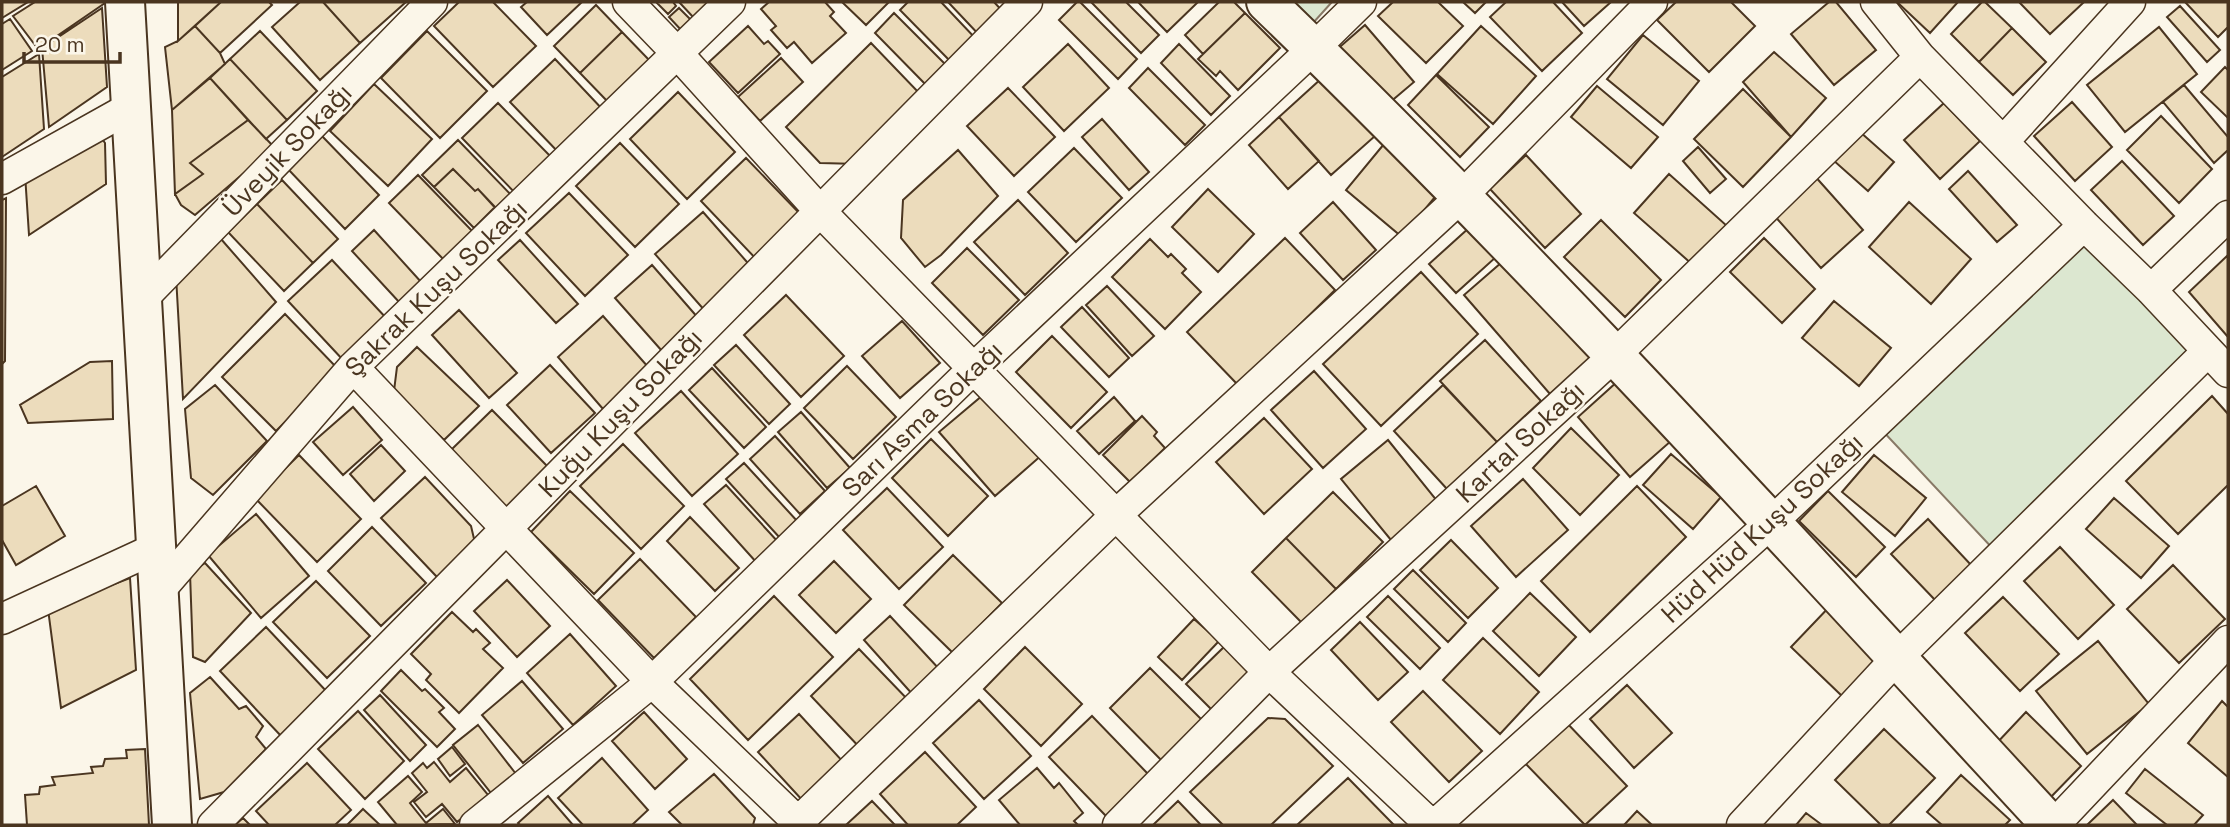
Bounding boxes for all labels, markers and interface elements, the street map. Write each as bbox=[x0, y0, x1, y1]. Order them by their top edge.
scale bar bbox=[24, 21, 121, 65]
text: 20 m bbox=[35, 31, 85, 58]
street label: Üveyik Sokağı bbox=[215, 76, 359, 224]
street label: Şakrak Kuşu Sokağı bbox=[338, 192, 534, 384]
street label: Kuğu Kuşu Sokağı bbox=[531, 321, 709, 505]
street label: Sarı Asma Sokağı bbox=[834, 334, 1010, 504]
street label: Kartal Sokağı bbox=[1448, 374, 1592, 510]
street label: Hüd Hüd Kuşu Sokağı bbox=[1654, 426, 1870, 630]

